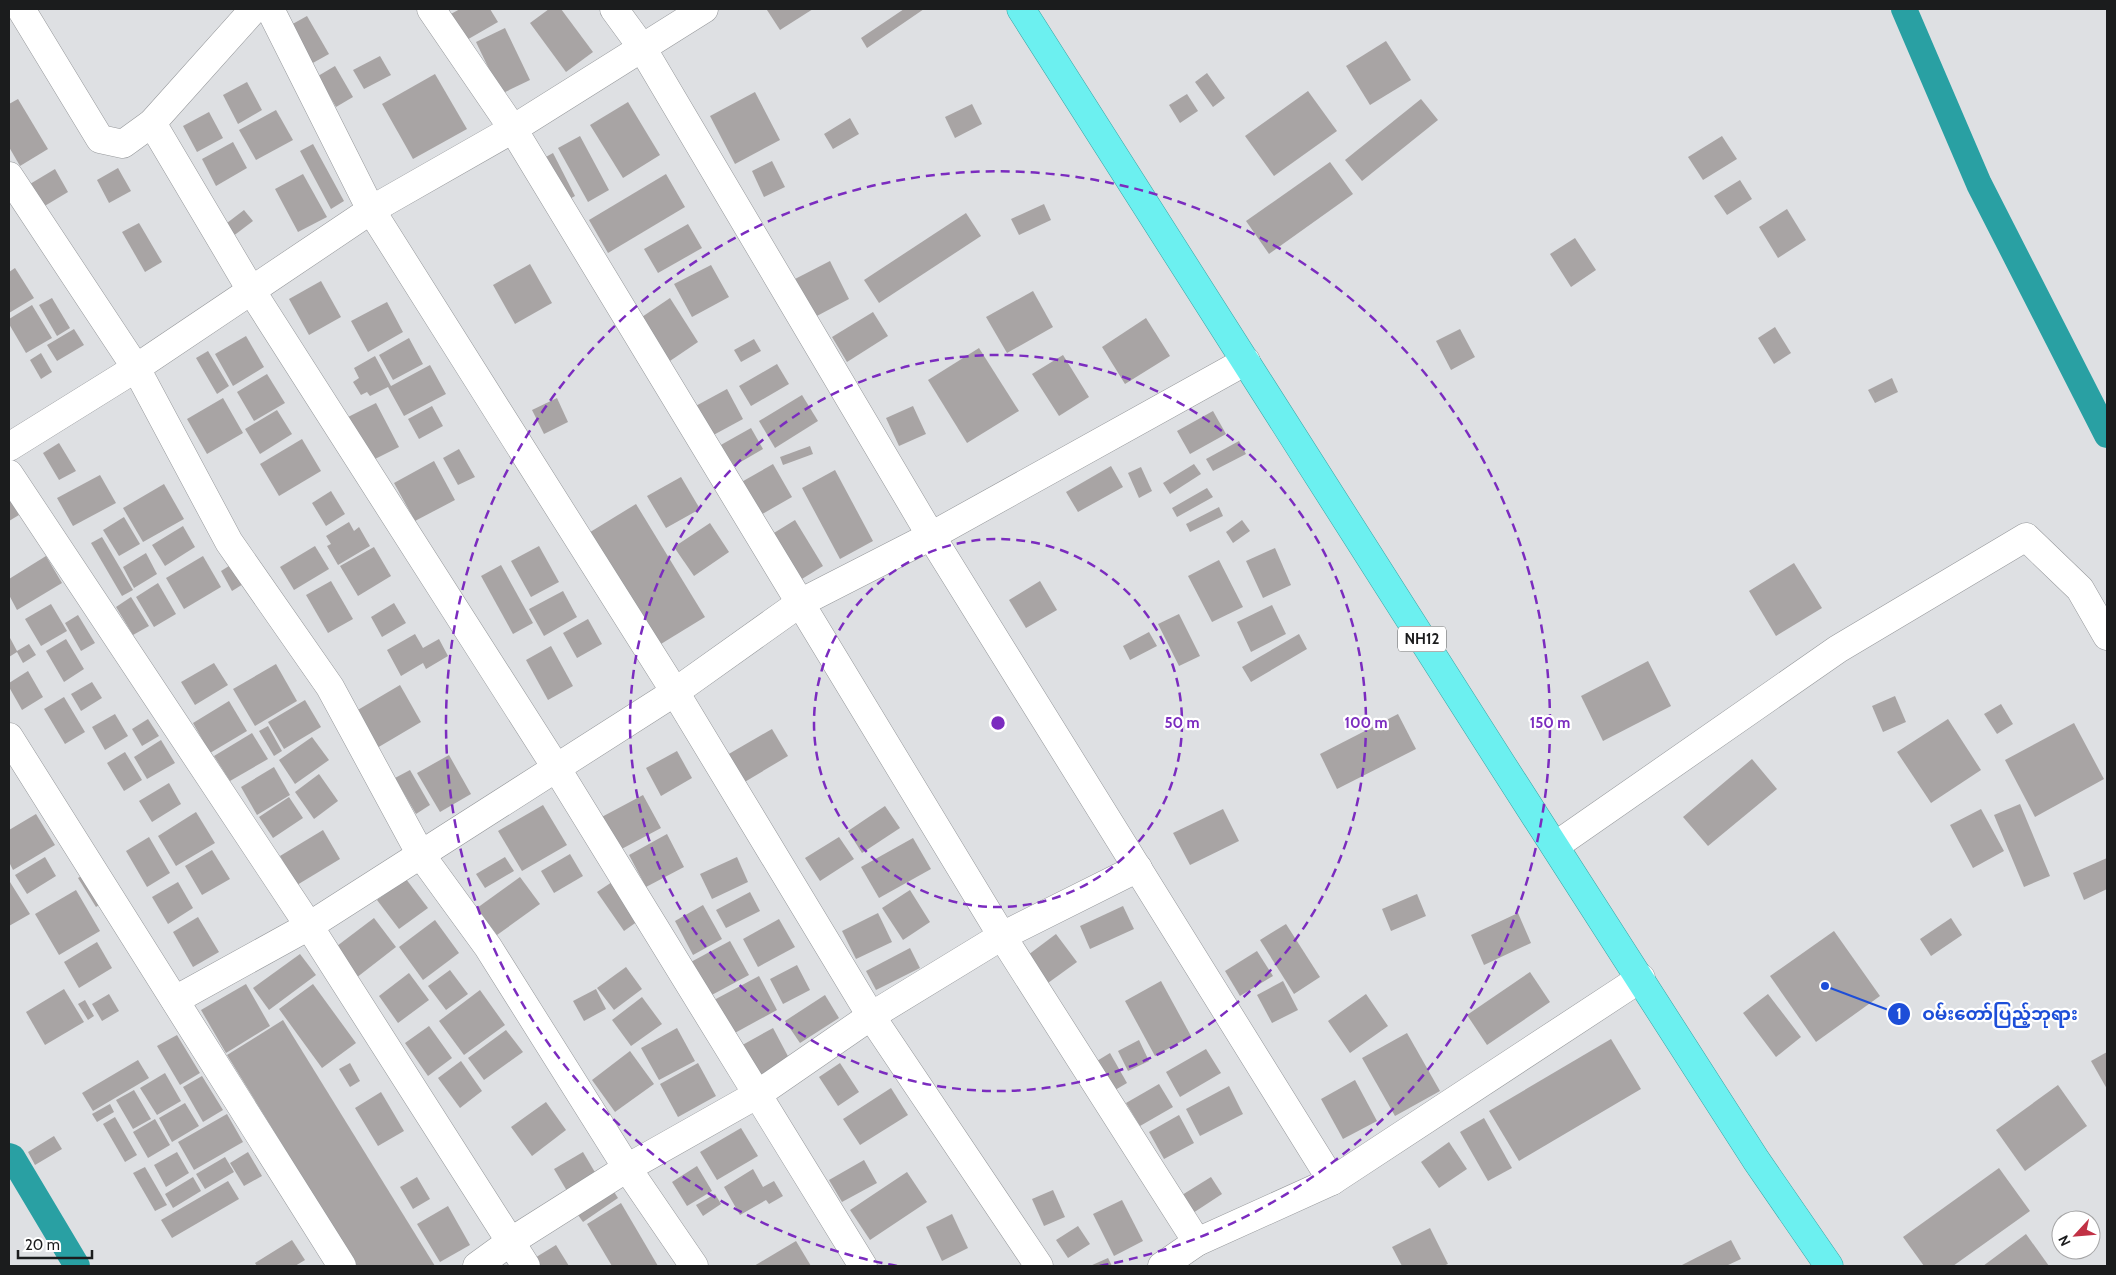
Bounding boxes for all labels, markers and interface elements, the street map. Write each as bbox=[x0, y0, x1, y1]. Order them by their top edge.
road number: NH12 bbox=[1398, 626, 1446, 652]
centre of rings bbox=[989, 714, 1007, 732]
text: 50 m bbox=[1164, 714, 1200, 732]
text: 100 m bbox=[1344, 714, 1388, 732]
text: 150 m bbox=[1530, 714, 1570, 732]
callout: ဝမ်းတော်ပြည့်ဘုရား bbox=[1887, 998, 2088, 1031]
text: ဝမ်းတော်ပြည့်ဘုရား bbox=[1922, 1002, 2078, 1028]
text: 1 bbox=[1896, 1005, 1902, 1023]
north arrow bbox=[2051, 1210, 2101, 1260]
scale bar bbox=[18, 1228, 91, 1260]
text: N bbox=[2054, 1232, 2075, 1249]
text: 20 m bbox=[25, 1236, 60, 1254]

